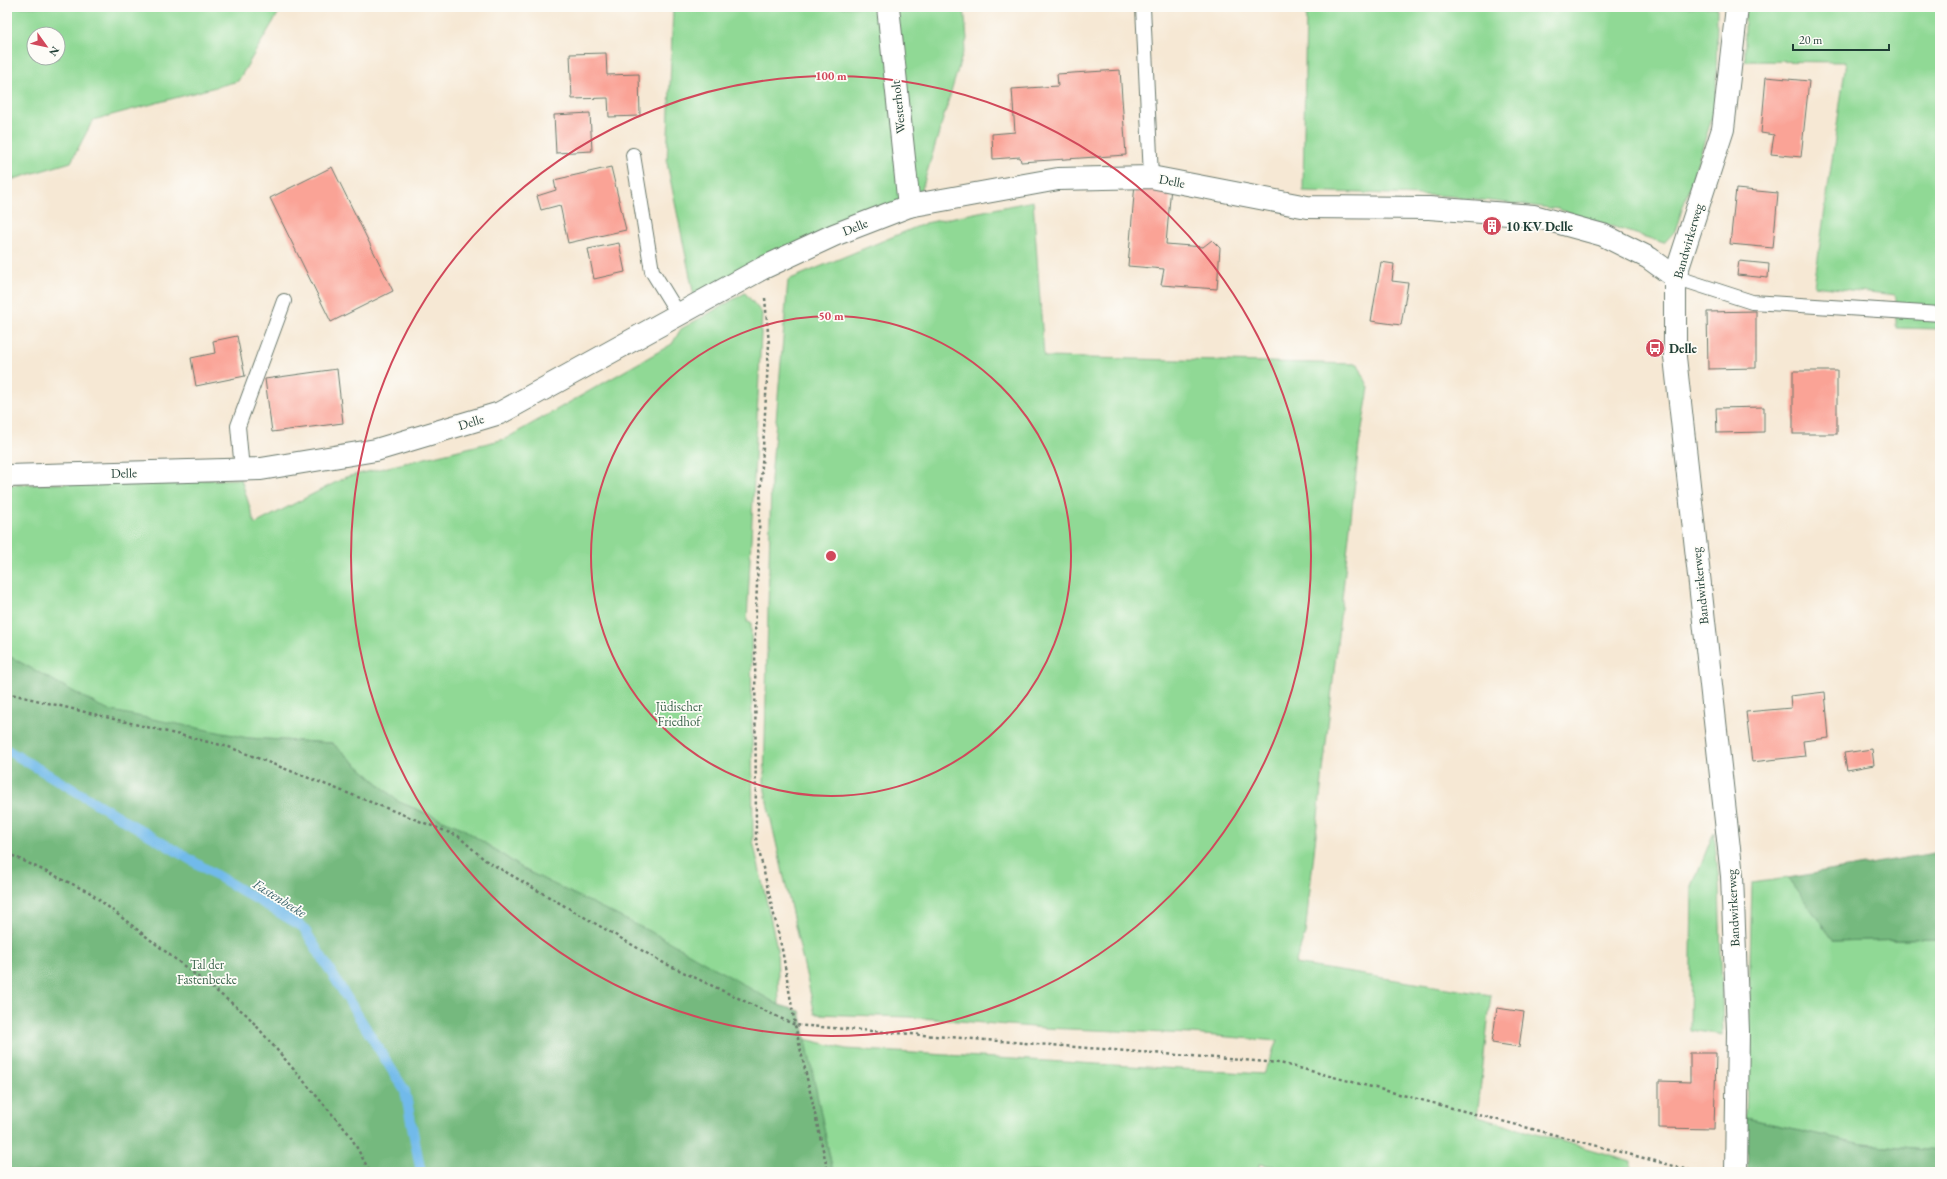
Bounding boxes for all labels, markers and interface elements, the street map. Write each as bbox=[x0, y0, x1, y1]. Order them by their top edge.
north arrow bbox=[26, 26, 66, 66]
scale bar bbox=[1793, 26, 1889, 52]
text: 20 m bbox=[1799, 32, 1823, 48]
text: N bbox=[46, 44, 63, 59]
text: 100 m bbox=[815, 68, 847, 84]
street label: Westerholt bbox=[887, 80, 909, 134]
street label: Delle bbox=[1158, 170, 1186, 192]
street label: Bandwirkerweg bbox=[1669, 201, 1707, 281]
street label: Delle bbox=[840, 214, 870, 240]
building icon: 10 KV Delle bbox=[1481, 215, 1503, 237]
place label: 10 KV Delle bbox=[1506, 218, 1574, 235]
text: 50 m bbox=[818, 308, 844, 324]
bus stop icon: Delle bbox=[1644, 337, 1666, 359]
place label: Delle bbox=[1669, 340, 1698, 357]
street label: Delle bbox=[456, 410, 486, 434]
street label: Delle bbox=[111, 464, 137, 482]
street label: Bandwirkerweg bbox=[1687, 546, 1713, 625]
centre of rings bbox=[824, 549, 838, 563]
park label: Jüdischer Friedhof bbox=[655, 698, 703, 730]
street label: Bandwirkerweg bbox=[1722, 869, 1744, 947]
water label: Fastenbecke bbox=[249, 874, 310, 922]
park label: Tal der Fastenbecke bbox=[177, 956, 237, 988]

